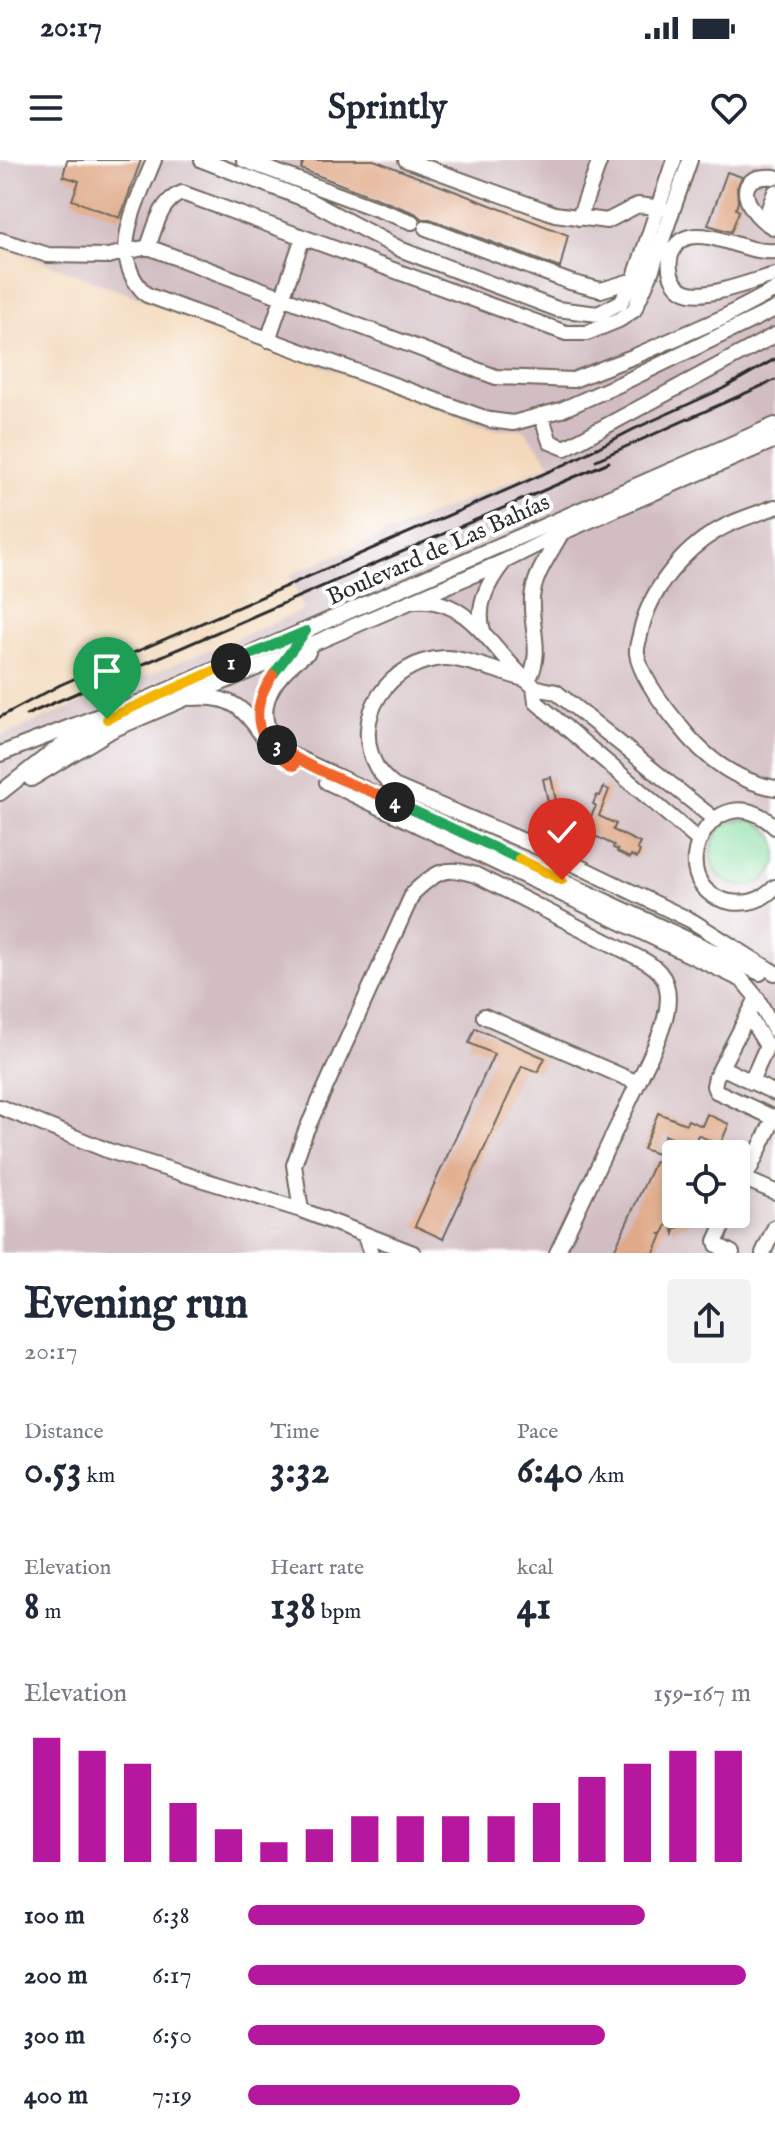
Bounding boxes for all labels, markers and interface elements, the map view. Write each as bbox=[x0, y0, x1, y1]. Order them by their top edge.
text: 20:17 bbox=[40, 9, 102, 47]
text: Sprintly bbox=[328, 85, 447, 131]
icon: menu bbox=[24, 86, 68, 130]
icon: heart bbox=[707, 86, 751, 130]
street label: Boulevard de Las Bahías bbox=[322, 487, 555, 614]
pin bbox=[73, 637, 141, 719]
pin: 1 bbox=[211, 643, 251, 683]
icon: arrive bbox=[85, 649, 129, 693]
text: 1 bbox=[227, 649, 235, 677]
pin: 3 bbox=[257, 725, 297, 765]
text: 3 bbox=[273, 731, 281, 759]
pin: 4 bbox=[375, 782, 415, 822]
text: 4 bbox=[390, 788, 400, 816]
pin bbox=[528, 798, 596, 880]
icon: check bbox=[540, 810, 584, 854]
map controls bbox=[662, 1140, 750, 1228]
button: locate bbox=[662, 1140, 750, 1228]
text: Evening run bbox=[24, 1277, 248, 1333]
button: share bbox=[667, 1279, 751, 1363]
text: 20:17 bbox=[24, 1335, 78, 1368]
text: Distance bbox=[24, 1418, 104, 1446]
text: Time bbox=[270, 1418, 319, 1446]
text: Pace bbox=[517, 1418, 558, 1446]
text: 0.53 bbox=[24, 1446, 82, 1497]
text: 3:32 bbox=[270, 1446, 330, 1497]
text: 6:40 bbox=[517, 1446, 583, 1497]
text: km bbox=[82, 1462, 115, 1490]
text: /km bbox=[583, 1462, 624, 1490]
text: Elevation bbox=[24, 1554, 111, 1582]
text: Heart rate bbox=[270, 1554, 364, 1582]
text: kcal bbox=[517, 1554, 553, 1582]
text: 8 bbox=[24, 1582, 40, 1633]
text: 138 bbox=[270, 1582, 316, 1633]
text: 41 bbox=[517, 1582, 551, 1633]
text: m bbox=[40, 1598, 61, 1626]
text: bpm bbox=[316, 1598, 361, 1626]
text: Elevation bbox=[24, 1677, 127, 1710]
text: 159–167 m bbox=[653, 1677, 751, 1710]
text: 100 m bbox=[24, 1899, 85, 1932]
text: 6:38 bbox=[152, 1899, 190, 1932]
text: 200 m bbox=[24, 1959, 88, 1992]
text: 6:17 bbox=[152, 1959, 192, 1992]
text: 300 m bbox=[24, 2019, 85, 2052]
text: 6:50 bbox=[152, 2019, 192, 2052]
text: 400 m bbox=[24, 2079, 88, 2112]
text: 7:19 bbox=[152, 2079, 192, 2112]

